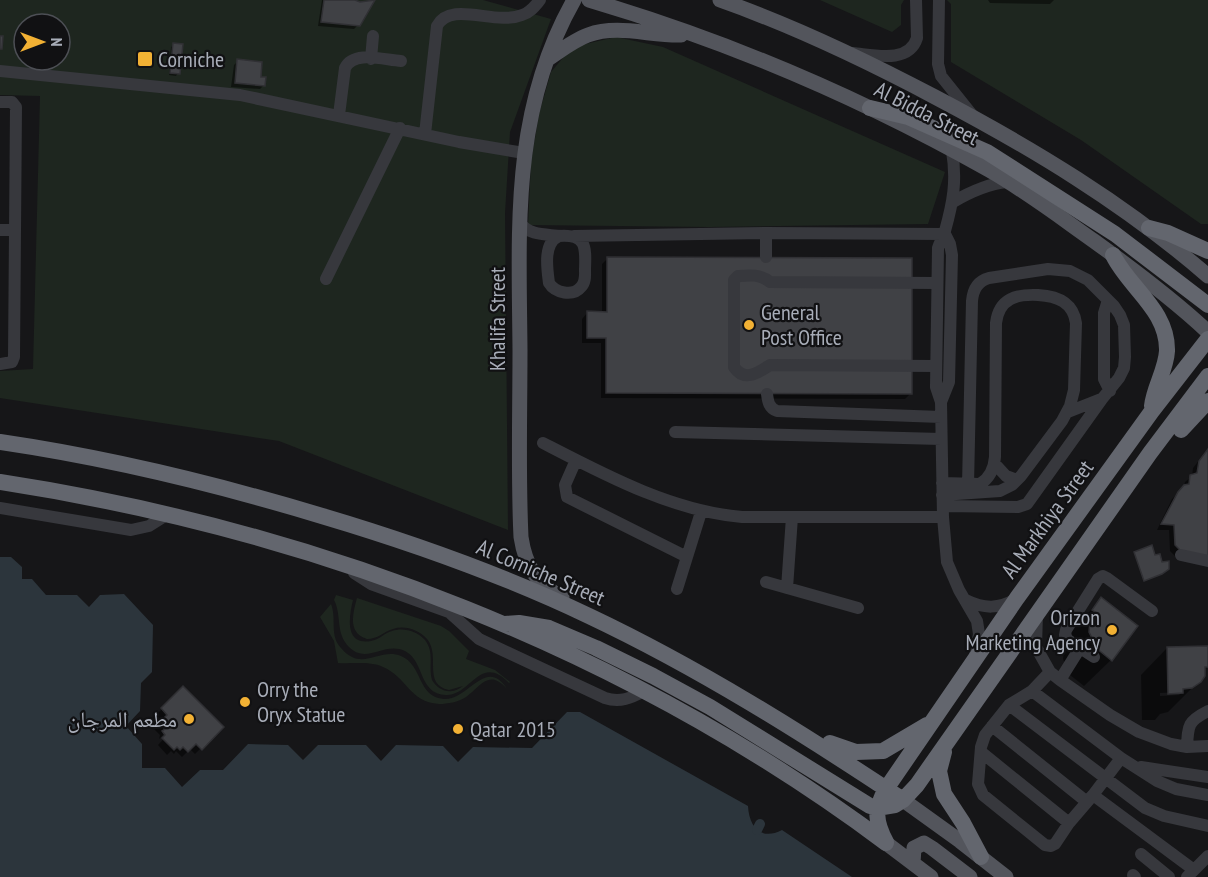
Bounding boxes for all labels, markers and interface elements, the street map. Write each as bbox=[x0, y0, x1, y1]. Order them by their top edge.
north arrow bbox=[12, 12, 72, 72]
text: N bbox=[47, 38, 67, 46]
place label: Corniche bbox=[158, 45, 224, 73]
marker: Corniche bbox=[136, 50, 154, 68]
street label: Al Bidda Street bbox=[870, 75, 984, 151]
street label: Khalifa Street bbox=[483, 267, 511, 371]
place label: General Post Office bbox=[761, 298, 842, 351]
marker: General Post Office bbox=[742, 318, 756, 332]
street label: Al Markhiya Street bbox=[995, 454, 1099, 584]
street label: Al Corniche Street bbox=[473, 532, 609, 612]
place label: Orizon Marketing Agency bbox=[965, 603, 1101, 656]
marker: Orizon Marketing Agency bbox=[1105, 623, 1119, 637]
place label: Orry the Oryx Statue bbox=[257, 675, 345, 728]
marker: Orry the Oryx Statue bbox=[238, 695, 252, 709]
place label: مطعم المرجان bbox=[67, 705, 177, 734]
marker: مطعم المرجان bbox=[182, 712, 196, 726]
place label: Qatar 2015 bbox=[470, 715, 556, 743]
marker: Qatar 2015 bbox=[451, 722, 465, 736]

